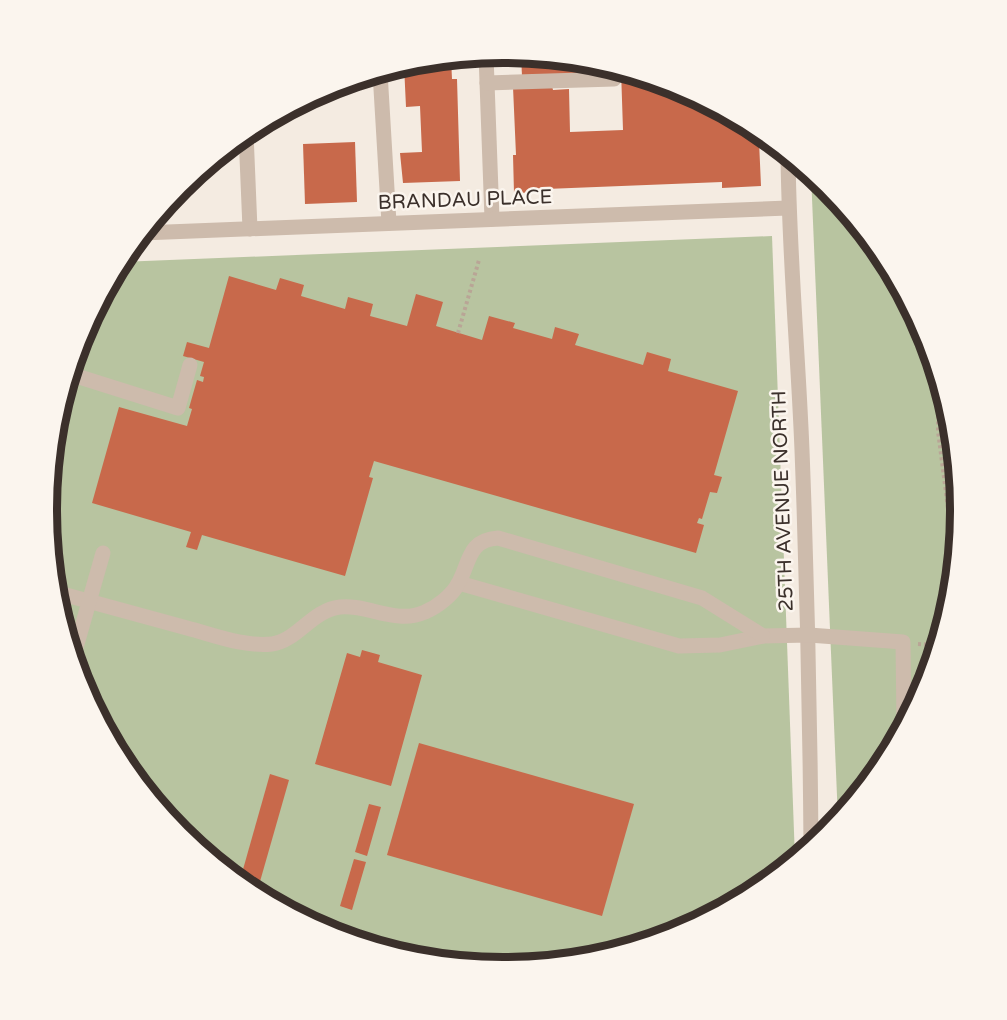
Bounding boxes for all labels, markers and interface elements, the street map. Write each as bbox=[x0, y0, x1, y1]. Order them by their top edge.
street label: BRANDAU PLACE bbox=[377, 185, 553, 215]
street label: 25TH AVENUE NORTH bbox=[767, 390, 799, 612]

